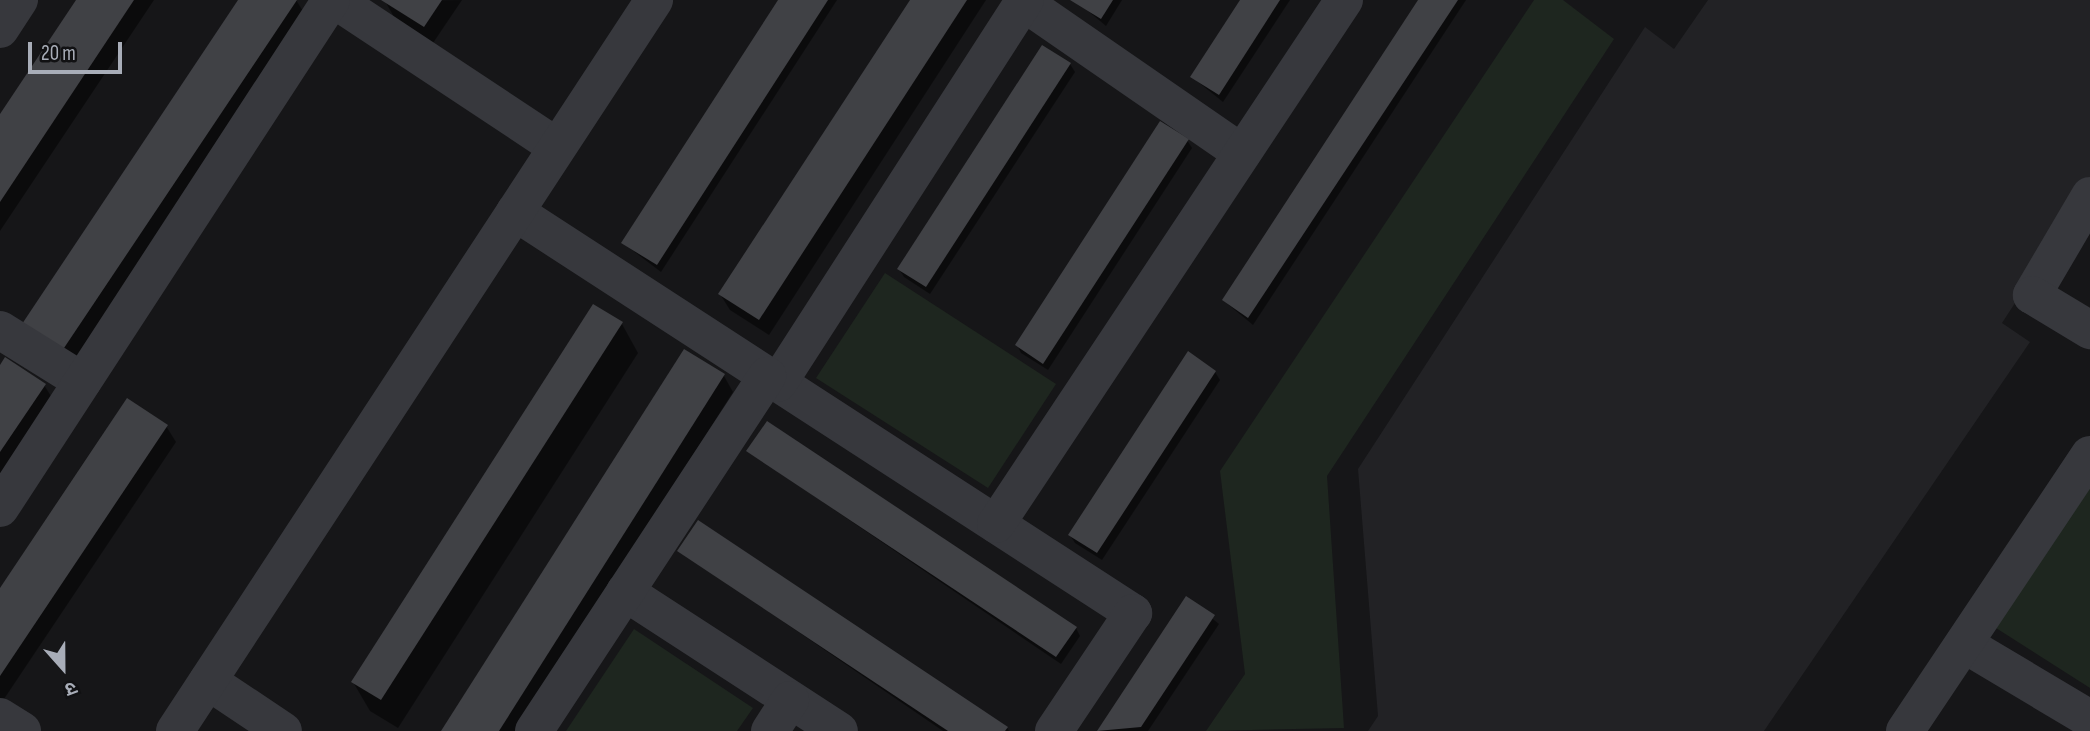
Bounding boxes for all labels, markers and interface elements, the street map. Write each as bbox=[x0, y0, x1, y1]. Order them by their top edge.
scale bar bbox=[32, 28, 126, 72]
text: 20 m bbox=[41, 41, 76, 66]
north arrow bbox=[28, 633, 98, 703]
text: उ bbox=[61, 675, 80, 701]

